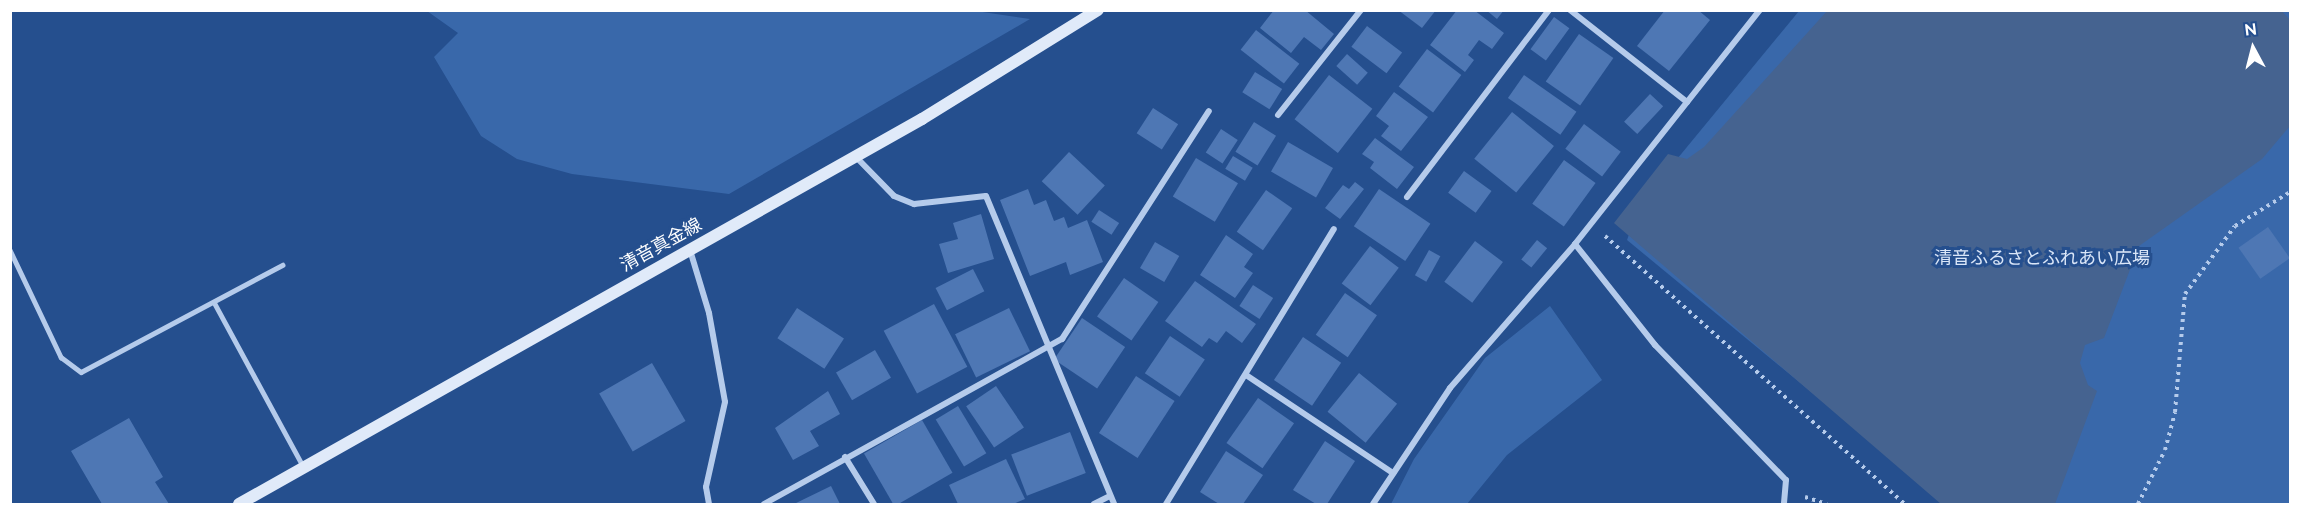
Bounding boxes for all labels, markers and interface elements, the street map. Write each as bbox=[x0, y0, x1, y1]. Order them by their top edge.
north arrow bbox=[2223, 18, 2283, 78]
text: N bbox=[2244, 19, 2258, 40]
street label: 清音真金線 bbox=[616, 214, 706, 276]
park label: 清音ふるさとふれあい広場 bbox=[1934, 247, 2150, 269]

